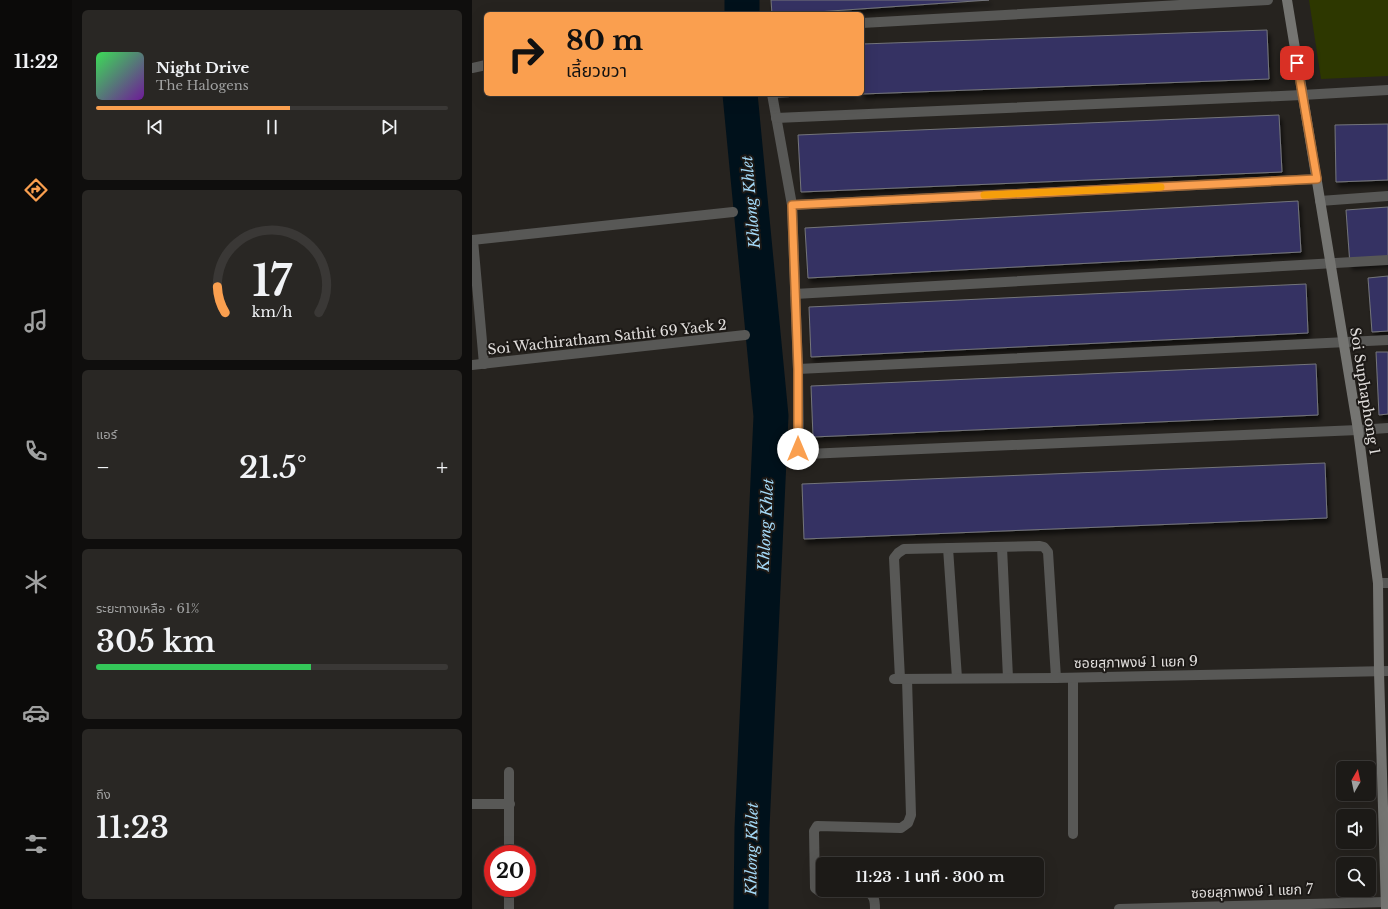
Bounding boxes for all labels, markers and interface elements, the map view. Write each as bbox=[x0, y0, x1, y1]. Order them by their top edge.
text: 80 m bbox=[566, 23, 643, 58]
icon: right bbox=[500, 28, 552, 80]
pin bbox=[1280, 46, 1314, 80]
text: 11:22 bbox=[14, 51, 58, 73]
icon: arrive bbox=[1286, 52, 1308, 74]
text: Night Drive bbox=[156, 58, 249, 77]
text: เลี้ยวขวา bbox=[566, 60, 627, 82]
text: The Halogens bbox=[156, 77, 249, 94]
icon: previous bbox=[144, 116, 166, 138]
icon: pause bbox=[261, 116, 283, 138]
icon: next bbox=[378, 116, 400, 138]
water label: Khlong Khlet bbox=[737, 154, 764, 250]
icon: directions bbox=[22, 176, 50, 204]
text: 17 bbox=[252, 255, 292, 306]
text: km/h bbox=[252, 302, 292, 320]
icon: music bbox=[22, 307, 50, 335]
street label: Soi Wachiratham Sathit 69 Yaek 2 bbox=[486, 315, 728, 359]
street label: Soi Suphaphong 1 bbox=[1346, 326, 1384, 456]
text: แอร์ bbox=[96, 426, 117, 443]
position arrow bbox=[777, 428, 819, 470]
icon: phone bbox=[22, 437, 50, 465]
text: 21.5° bbox=[239, 449, 307, 486]
text: − bbox=[96, 454, 110, 481]
text: + bbox=[436, 454, 448, 481]
water label: Khlong Khlet bbox=[754, 477, 777, 573]
icon: climate bbox=[22, 568, 50, 596]
text: ระยะทางเหลือ · 61% bbox=[96, 600, 199, 617]
text: 305 km bbox=[96, 623, 215, 660]
street label: ซอยสุภาพงษ์ 1 แยก 9 bbox=[1074, 652, 1198, 672]
icon: car bbox=[22, 699, 50, 727]
north arrow bbox=[1336, 761, 1376, 801]
map controls bbox=[1336, 761, 1376, 897]
text: ถึง bbox=[96, 786, 111, 803]
water label: Khlong Khlet bbox=[741, 802, 762, 897]
text: 11:23 bbox=[96, 809, 169, 846]
button: sound bbox=[1336, 809, 1376, 849]
icon: filters bbox=[22, 830, 50, 858]
speed limit sign: 20 bbox=[484, 845, 536, 897]
button: search bbox=[1336, 857, 1376, 897]
text: 11:23 · 1 นาที · 300 m bbox=[855, 867, 1005, 886]
street label: ซอยสุภาพงษ์ 1 แยก 7 bbox=[1191, 880, 1314, 902]

